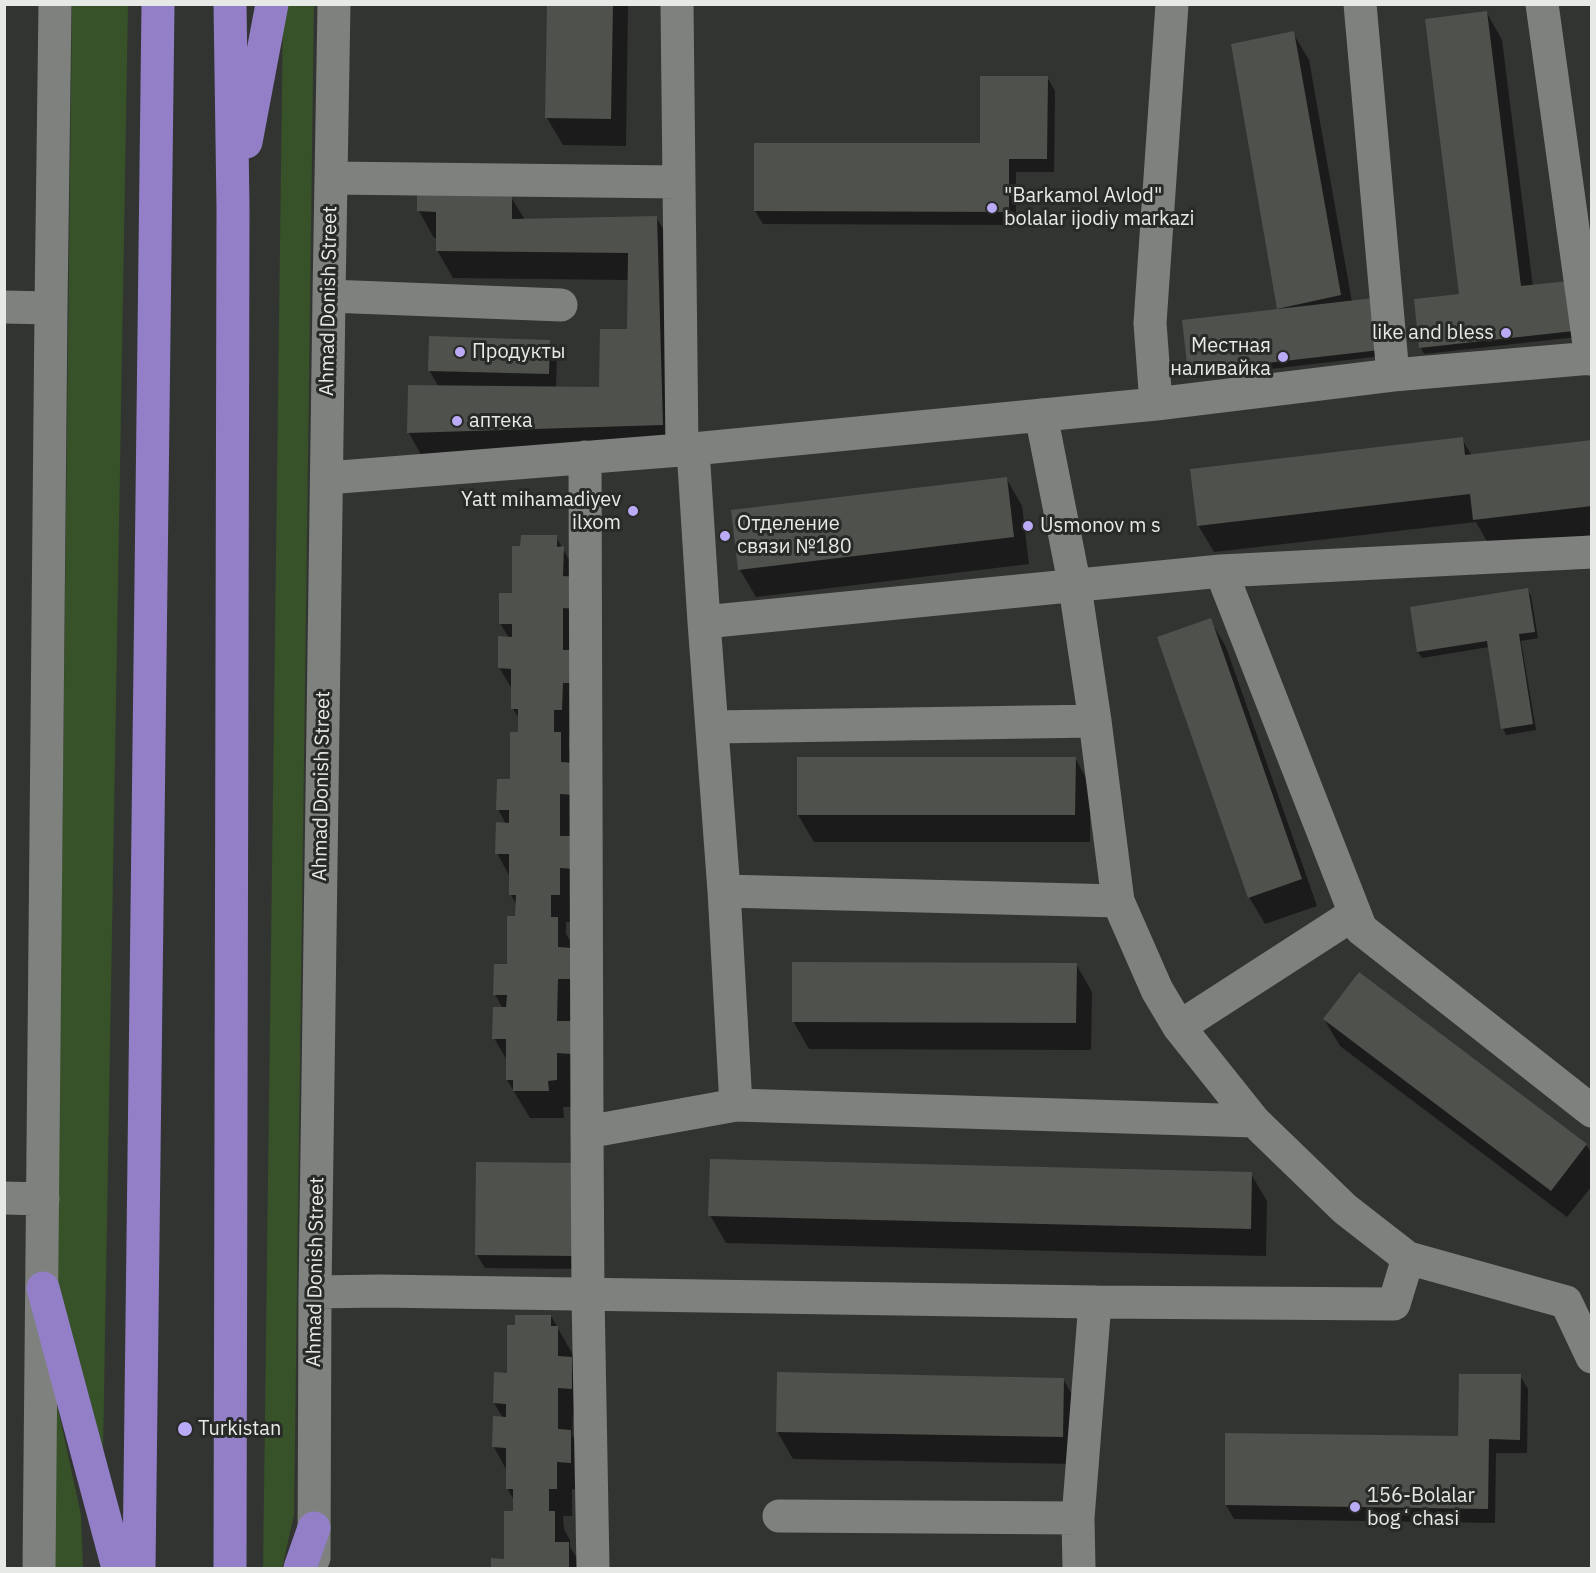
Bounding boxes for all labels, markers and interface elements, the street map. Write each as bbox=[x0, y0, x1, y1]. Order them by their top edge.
place label: "Barkamol Avlod" bolalar ijodiy markazi bbox=[1004, 184, 1194, 231]
marker: "Barkamol Avlod" bolalar ijodiy markazi bbox=[985, 201, 999, 215]
street label: Ahmad Donish Street bbox=[315, 206, 343, 396]
place label: like and bless bbox=[1372, 321, 1494, 345]
marker: like and bless bbox=[1499, 326, 1513, 340]
place label: Местная наливайка bbox=[1170, 334, 1271, 381]
place label: Продукты bbox=[472, 340, 565, 364]
marker: Продукты bbox=[453, 345, 467, 359]
marker: Местная наливайка bbox=[1276, 350, 1290, 364]
place label: аптека bbox=[469, 409, 533, 433]
marker: аптека bbox=[450, 414, 464, 428]
place label: Yatt mihamadiyev ilxom bbox=[461, 488, 621, 535]
marker: Yatt mihamadiyev ilxom bbox=[626, 504, 640, 518]
place label: Отделение связи №180 bbox=[737, 512, 852, 559]
place label: Usmonov m s bbox=[1040, 514, 1161, 538]
marker: Usmonov m s bbox=[1021, 519, 1035, 533]
marker: Отделение связи №180 bbox=[718, 529, 732, 543]
street label: Ahmad Donish Street bbox=[308, 691, 336, 881]
street label: Ahmad Donish Street bbox=[302, 1177, 330, 1367]
place label: Turkistan bbox=[198, 1417, 281, 1441]
marker: Turkistan bbox=[176, 1420, 194, 1438]
place label: 156-Bolalar bogʻchasi bbox=[1367, 1484, 1475, 1531]
marker: 156-Bolalar bogʻchasi bbox=[1348, 1500, 1362, 1514]

